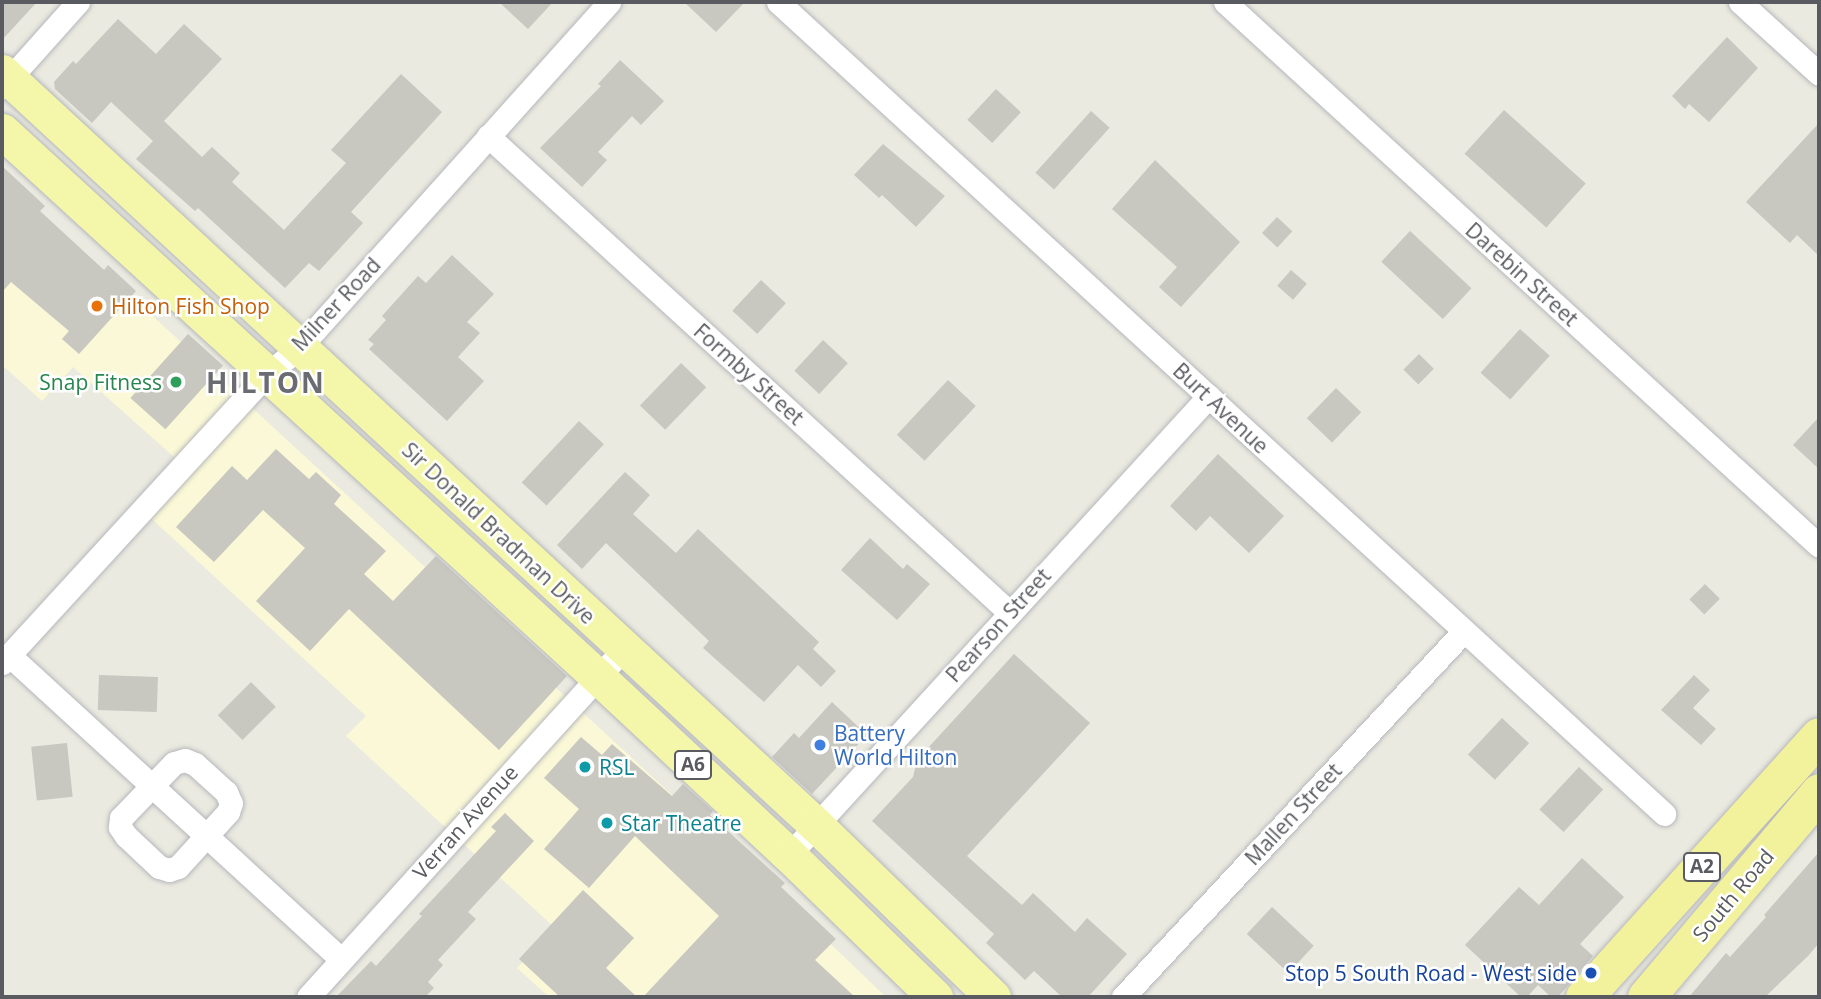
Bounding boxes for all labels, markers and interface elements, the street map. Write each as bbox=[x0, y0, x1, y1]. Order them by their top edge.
street label: Darebin Street bbox=[1461, 217, 1583, 331]
street label: Milner Road bbox=[286, 252, 386, 356]
place label: Hilton Fish Shop bbox=[111, 293, 270, 319]
marker: Hilton Fish Shop bbox=[89, 298, 105, 314]
street label: Formby Street bbox=[689, 318, 809, 430]
street label: Burt Avenue bbox=[1168, 357, 1274, 459]
district label: HILTON bbox=[207, 365, 325, 399]
place label: Snap Fitness bbox=[39, 369, 162, 395]
marker: Snap Fitness bbox=[168, 374, 184, 390]
street label: Sir Donald Bradman Drive bbox=[397, 437, 601, 629]
street label: Pearson Street bbox=[940, 563, 1056, 687]
place label: Battery World Hilton bbox=[834, 720, 957, 770]
marker: Battery World Hilton bbox=[812, 737, 828, 753]
road number: A6 bbox=[674, 750, 712, 780]
place label: RSL bbox=[599, 754, 634, 780]
street label: Mallen Street bbox=[1239, 758, 1347, 870]
marker: RSL bbox=[577, 759, 593, 775]
street label: Verran Avenue bbox=[407, 760, 523, 884]
place label: Star Theatre bbox=[621, 810, 741, 836]
marker: Star Theatre bbox=[599, 815, 615, 831]
street label: South Road bbox=[1687, 844, 1779, 946]
road number: A2 bbox=[1683, 852, 1721, 882]
place label: Stop 5 South Road - West side bbox=[1285, 960, 1577, 986]
marker: Stop 5 South Road - West side bbox=[1583, 965, 1599, 981]

